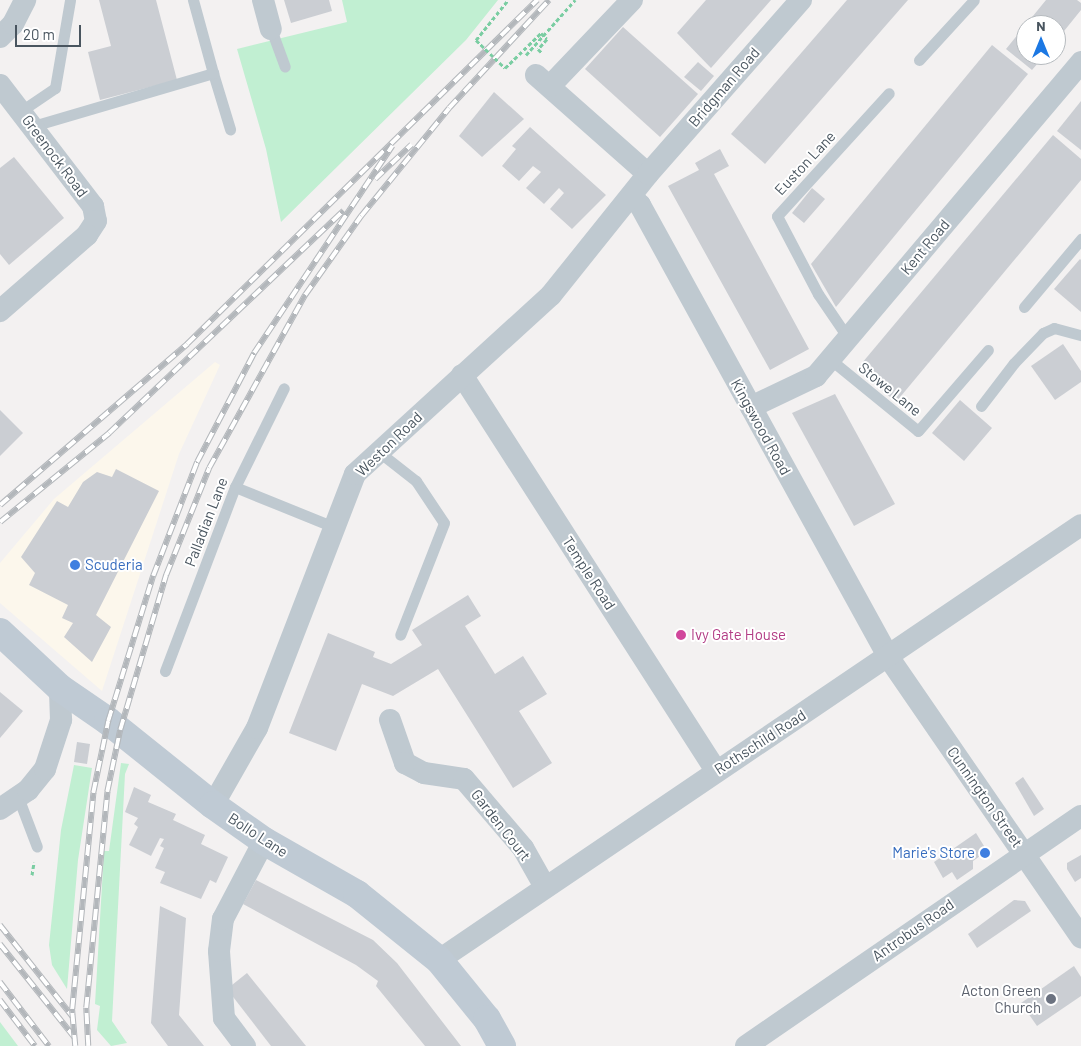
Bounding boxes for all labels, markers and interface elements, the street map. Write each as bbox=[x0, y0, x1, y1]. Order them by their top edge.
scale bar bbox=[18, 15, 84, 47]
north arrow bbox=[1016, 15, 1066, 65]
text: N bbox=[1036, 17, 1046, 34]
text: 20 m bbox=[23, 25, 55, 43]
street label: Bridgman Road bbox=[685, 44, 763, 130]
street label: Greenock Road bbox=[18, 111, 92, 201]
street label: Euston Lane bbox=[771, 127, 839, 199]
street label: Kent Road bbox=[897, 216, 953, 278]
street label: Stowe Lane bbox=[855, 358, 925, 420]
street label: Kingswood Road bbox=[727, 376, 795, 478]
street label: Weston Road bbox=[352, 408, 426, 480]
street label: Palladian Lane bbox=[181, 475, 231, 569]
street label: Temple Road bbox=[559, 533, 619, 613]
place label: Scuderia bbox=[85, 556, 143, 574]
marker: Scuderia bbox=[69, 559, 81, 571]
place label: Ivy Gate House bbox=[691, 626, 786, 644]
marker: Ivy Gate House bbox=[675, 629, 687, 641]
street label: Rothschild Road bbox=[711, 706, 809, 778]
street label: Cunnington Street bbox=[944, 743, 1026, 851]
street label: Garden Court bbox=[467, 786, 535, 864]
street label: Bollo Lane bbox=[225, 809, 291, 861]
place label: Marie's Store bbox=[892, 844, 975, 862]
marker: Marie's Store bbox=[979, 847, 991, 859]
street label: Antrobus Road bbox=[869, 895, 957, 965]
place label: Acton Green Church bbox=[961, 981, 1041, 1016]
marker: Acton Green Church bbox=[1045, 993, 1057, 1005]

